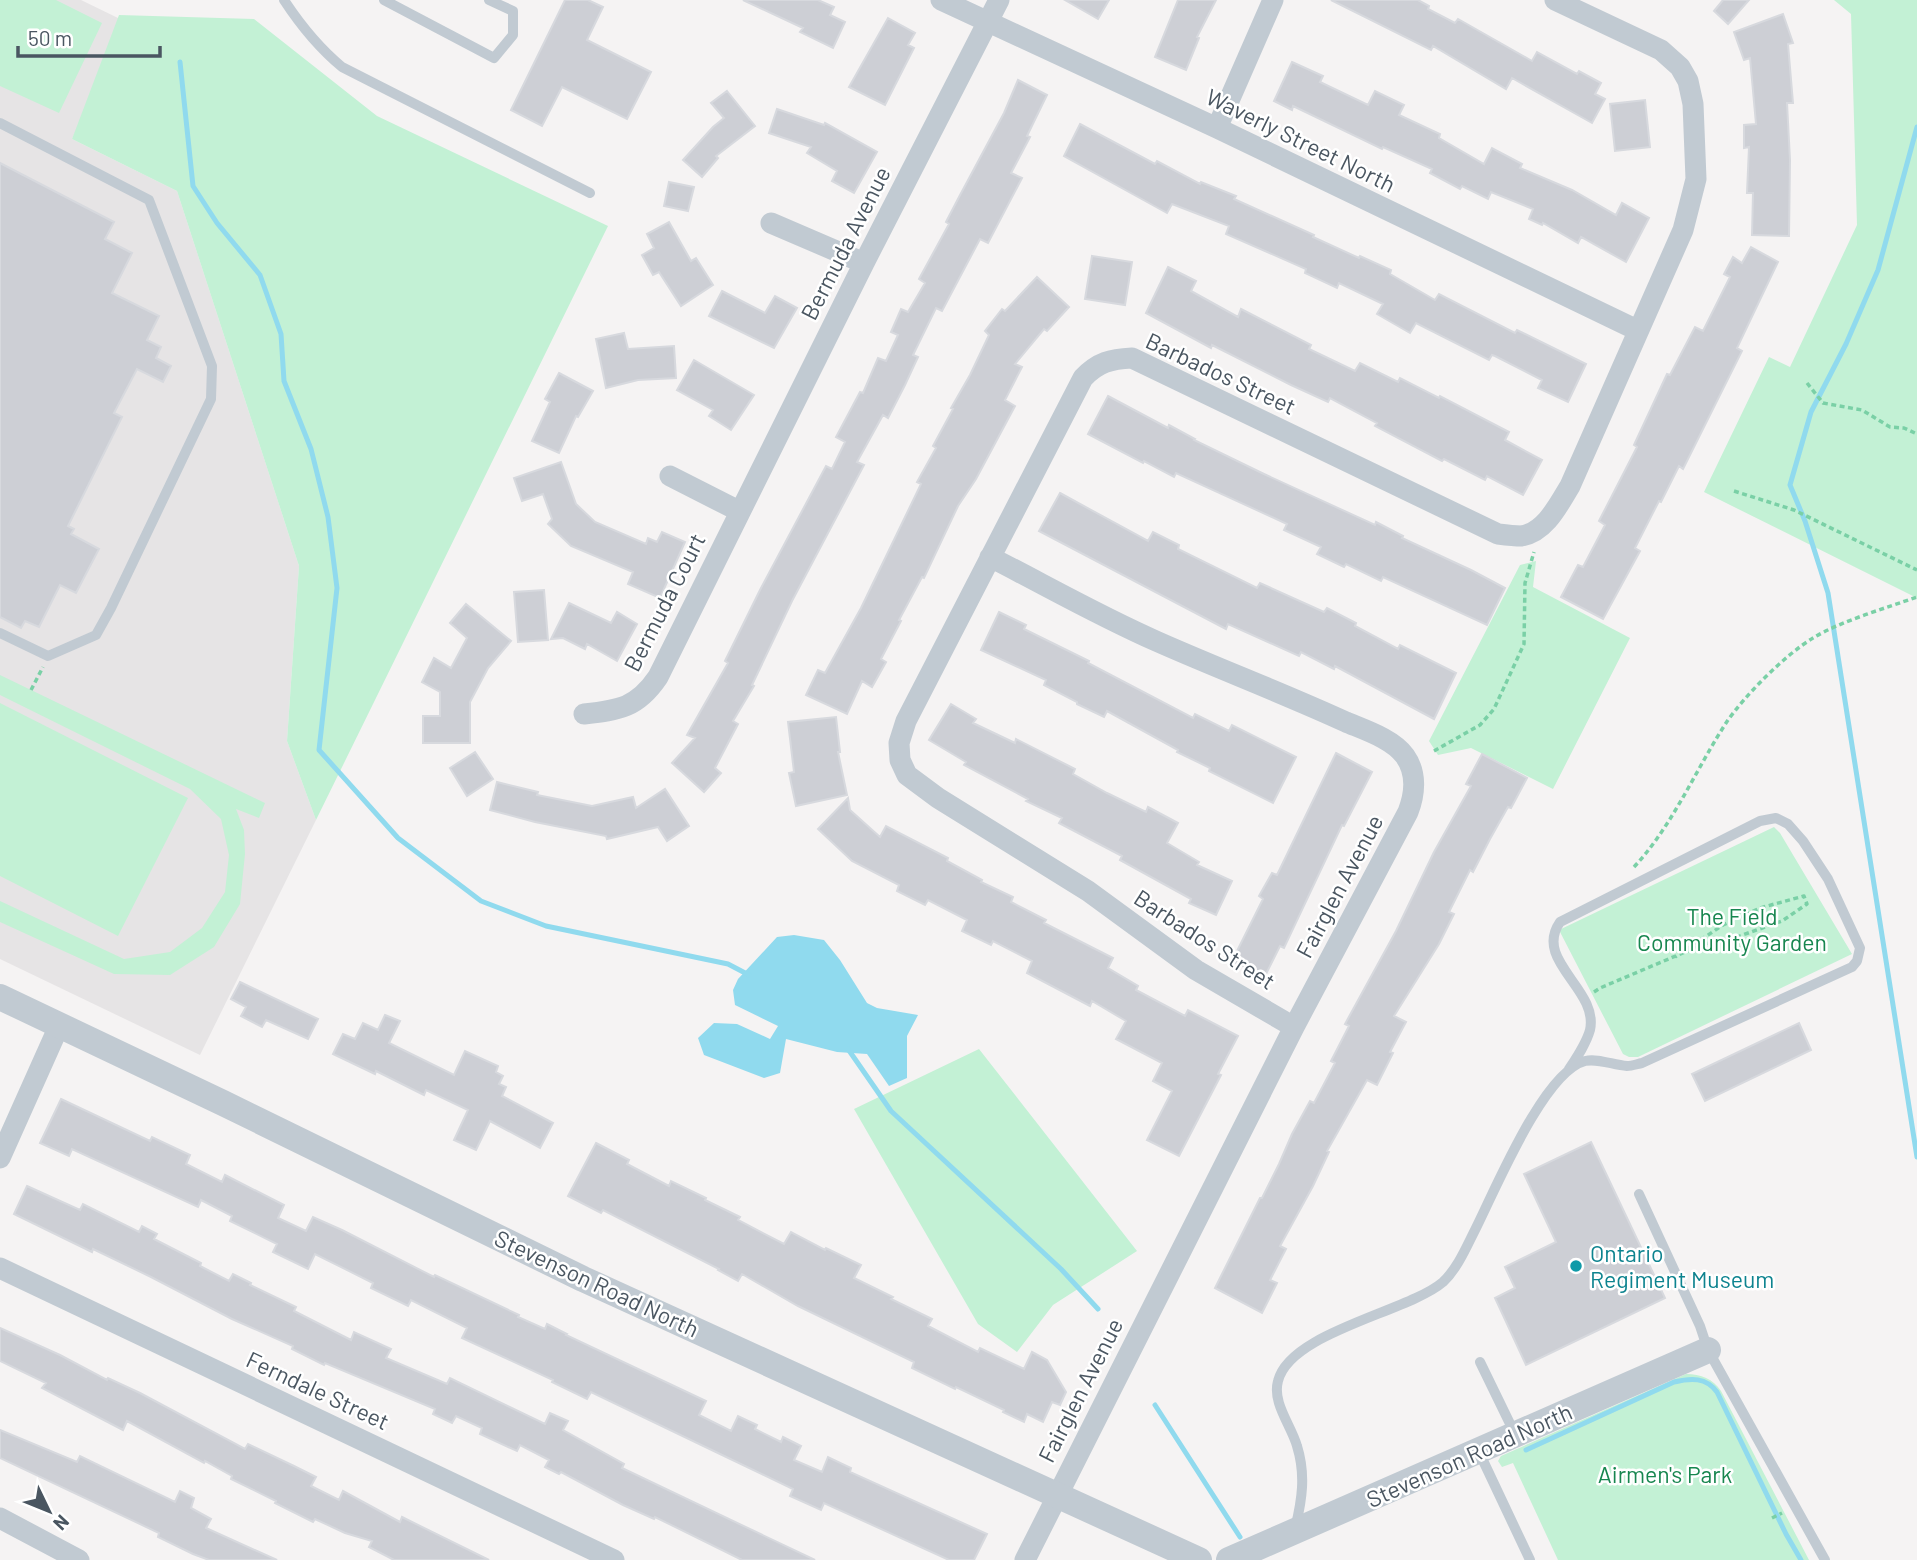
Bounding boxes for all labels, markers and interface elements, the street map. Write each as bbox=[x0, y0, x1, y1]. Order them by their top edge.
scale bar bbox=[18, 14, 159, 58]
text: 50 m bbox=[28, 25, 72, 50]
street label: Waverly Street North bbox=[1202, 82, 1400, 198]
street label: Bermuda Avenue bbox=[794, 162, 896, 324]
street label: Barbados Street bbox=[1142, 326, 1300, 420]
street label: Bermuda Court bbox=[617, 528, 711, 676]
street label: Fairglen Avenue bbox=[1290, 810, 1388, 962]
street label: Barbados Street bbox=[1129, 883, 1281, 995]
park label: The Field Community Garden bbox=[1637, 902, 1827, 956]
street label: Stevenson Road North bbox=[490, 1223, 704, 1343]
place label: Ontario Regiment Museum bbox=[1590, 1239, 1774, 1293]
marker: Ontario Regiment Museum bbox=[1568, 1258, 1584, 1274]
street label: Fairglen Avenue bbox=[1032, 1313, 1128, 1467]
street label: Ferndale Street bbox=[242, 1345, 394, 1435]
street label: Stevenson Road North bbox=[1362, 1397, 1576, 1513]
park label: Airmen's Park bbox=[1598, 1460, 1732, 1488]
north arrow bbox=[14, 1476, 84, 1546]
text: N bbox=[49, 1510, 75, 1535]

